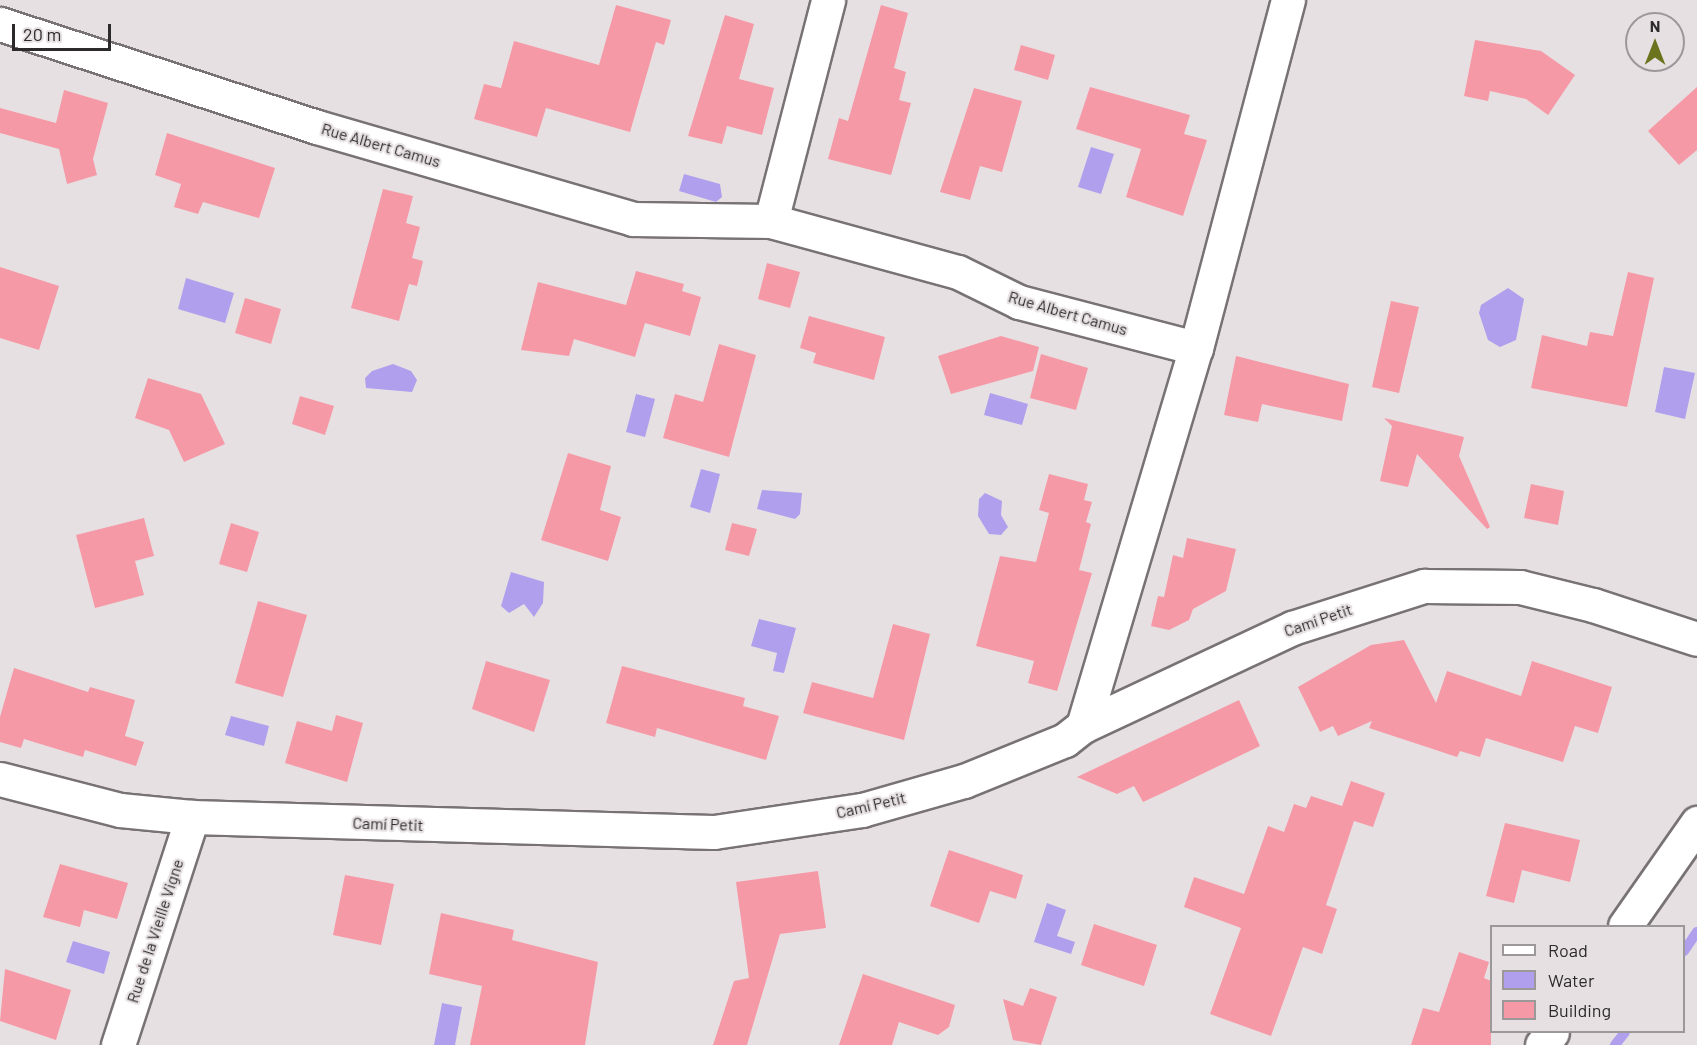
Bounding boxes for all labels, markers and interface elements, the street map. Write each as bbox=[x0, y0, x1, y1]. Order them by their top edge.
scale bar bbox=[15, 12, 114, 50]
north arrow bbox=[1625, 12, 1685, 72]
text: N bbox=[1650, 16, 1660, 35]
text: 20 m bbox=[23, 23, 61, 45]
street label: Rue Albert Camus bbox=[319, 119, 443, 171]
street label: Rue Albert Camus bbox=[1006, 287, 1130, 339]
street label: Camí Petit bbox=[1281, 599, 1355, 641]
street label: Camí Petit bbox=[834, 788, 908, 822]
street label: Camí Petit bbox=[352, 813, 424, 835]
street label: Rue de la Vieille Vigne bbox=[123, 857, 187, 1005]
legend bbox=[1490, 925, 1685, 1033]
text: Road bbox=[1548, 939, 1588, 961]
text: Water bbox=[1548, 969, 1595, 991]
text: Building bbox=[1548, 999, 1611, 1021]

